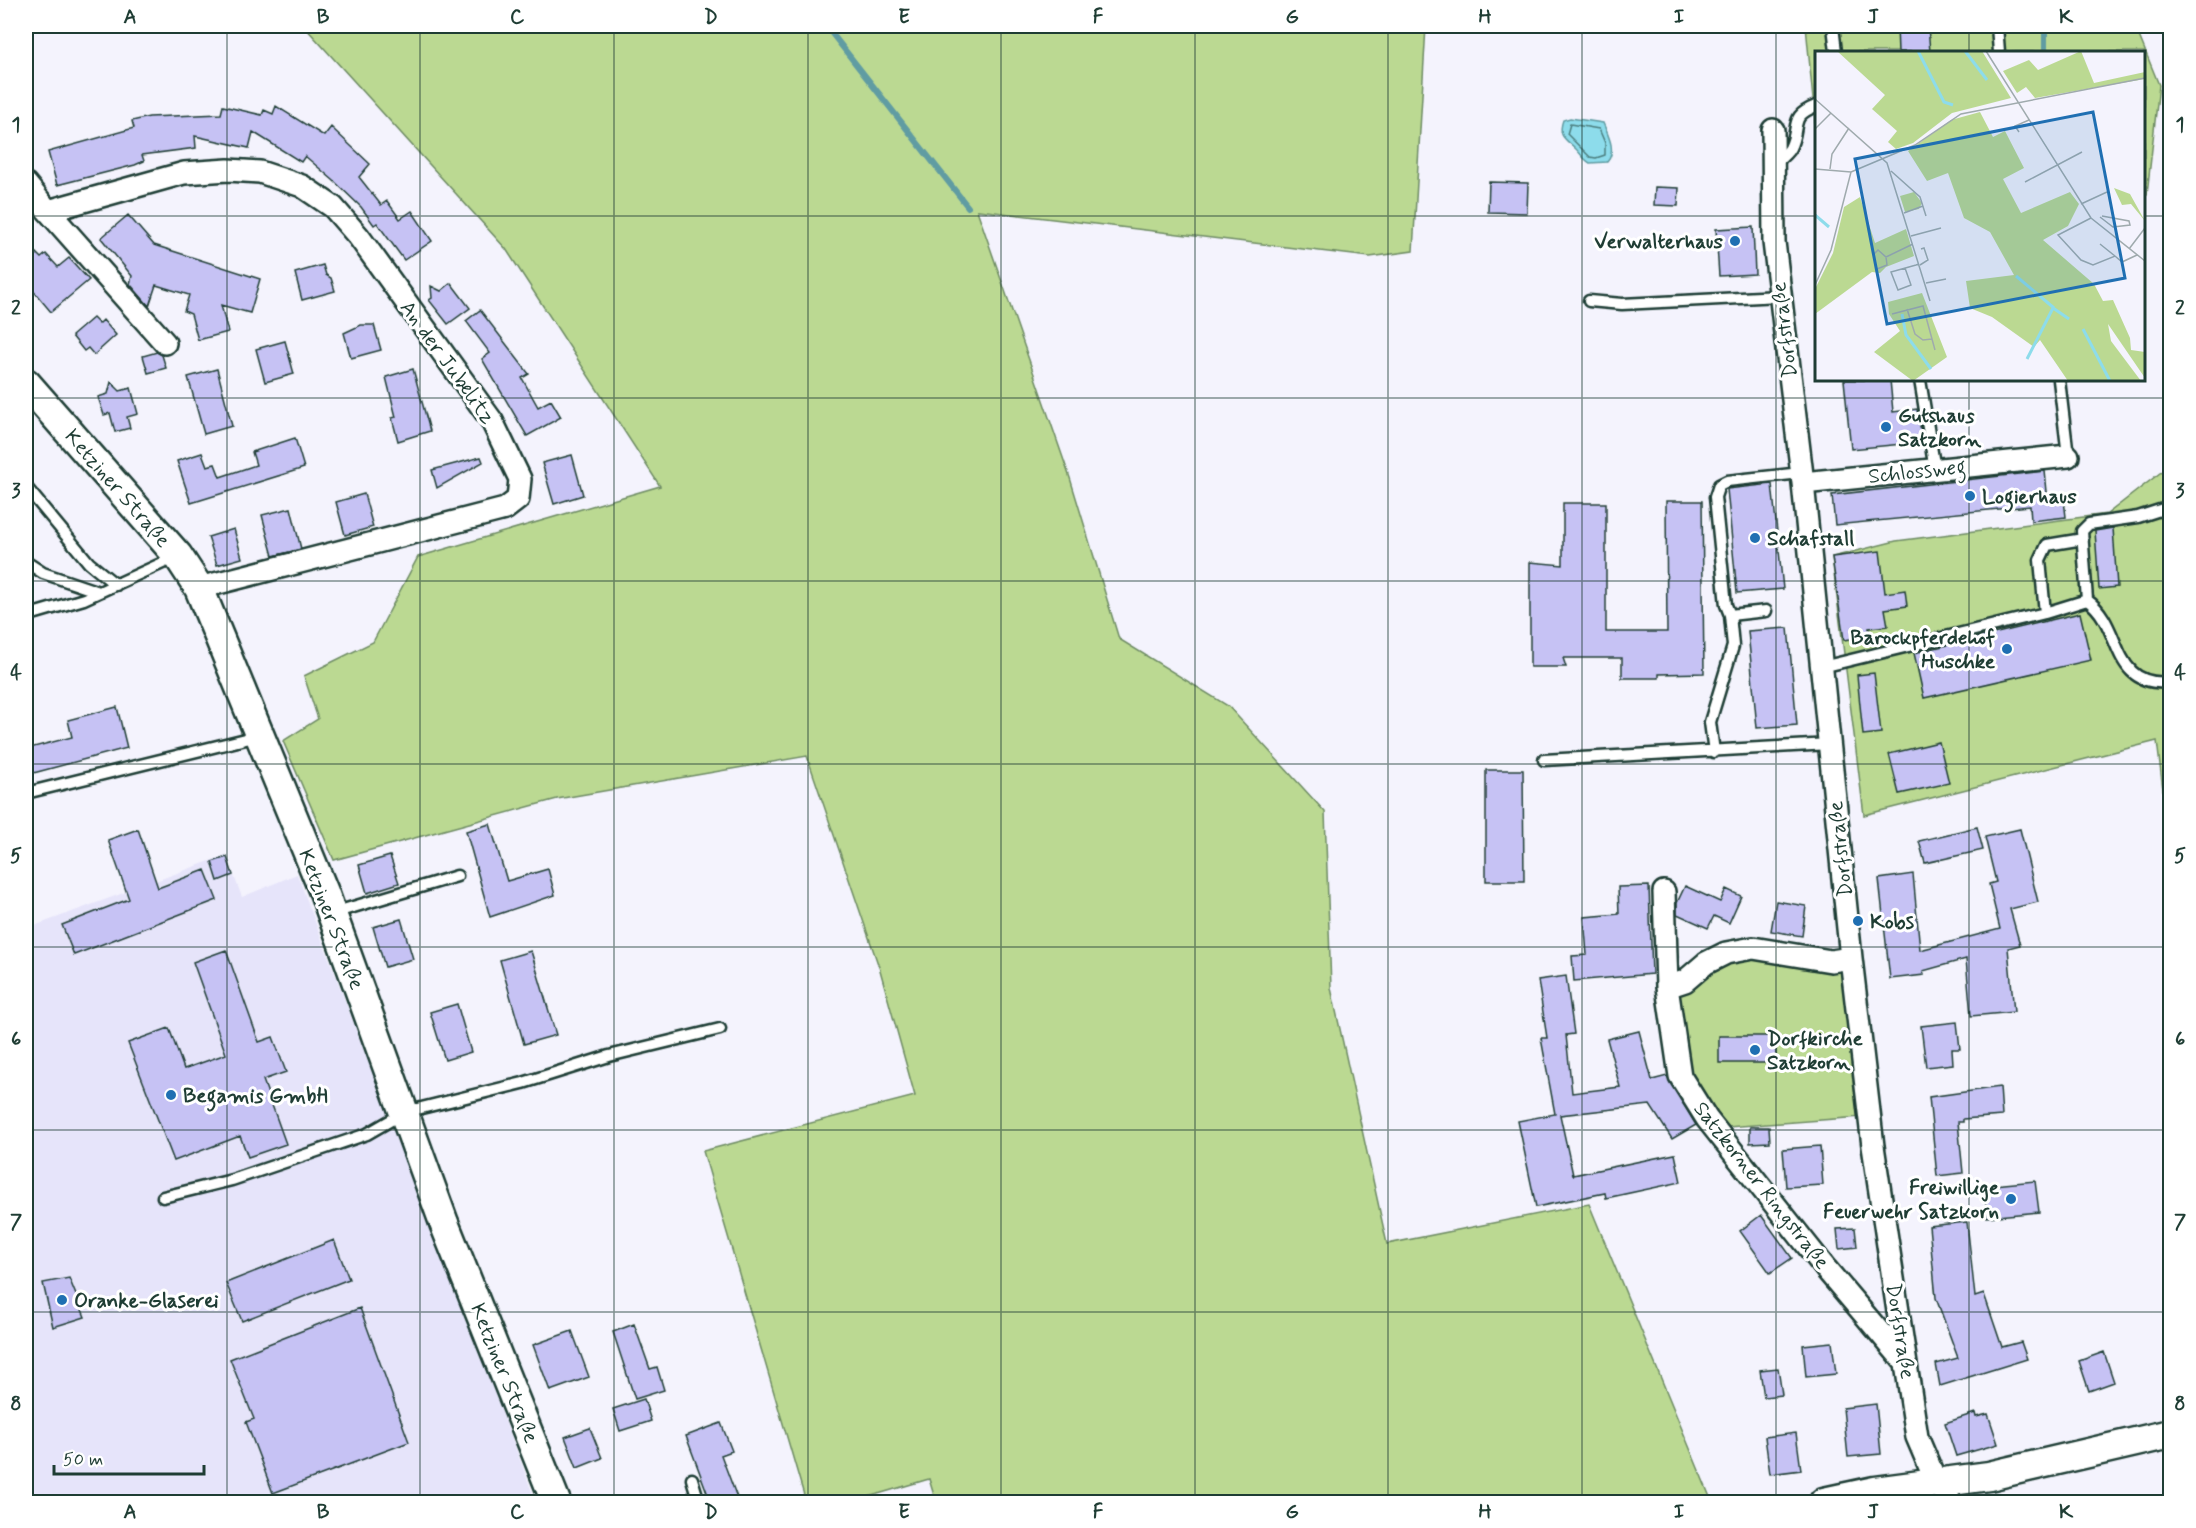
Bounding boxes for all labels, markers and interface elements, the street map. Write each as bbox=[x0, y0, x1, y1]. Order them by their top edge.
text: A bbox=[123, 4, 137, 31]
text: B bbox=[317, 4, 330, 31]
text: C bbox=[510, 4, 525, 31]
text: D bbox=[704, 4, 718, 31]
text: E bbox=[898, 4, 910, 31]
text: F bbox=[1093, 4, 1104, 31]
text: G bbox=[1285, 4, 1299, 31]
text: H bbox=[1478, 4, 1492, 31]
text: I bbox=[1674, 4, 1684, 31]
text: J bbox=[1867, 4, 1879, 31]
text: K bbox=[2059, 4, 2074, 31]
inset map bbox=[1815, 51, 2145, 381]
text: 1 bbox=[12, 112, 20, 139]
text: 1 bbox=[2176, 112, 2184, 139]
place label: Verwalterhaus bbox=[1594, 228, 1724, 256]
marker: Verwalterhaus bbox=[1728, 234, 1742, 248]
street label: Dorfstraße bbox=[1765, 280, 1805, 379]
text: 2 bbox=[11, 295, 21, 322]
street label: An der Jubelitz bbox=[393, 295, 501, 430]
text: 2 bbox=[2175, 295, 2185, 322]
place label: Gutshaus Satzkorn bbox=[1898, 402, 1982, 454]
marker: Gutshaus Satzkorn bbox=[1879, 420, 1893, 434]
street label: Ketziner Straße bbox=[58, 423, 176, 554]
street label: Schlossweg bbox=[1867, 453, 1967, 493]
text: 3 bbox=[11, 478, 21, 505]
text: 3 bbox=[2175, 478, 2185, 505]
place label: Logierhaus bbox=[1982, 483, 2077, 513]
marker: Logierhaus bbox=[1963, 489, 1977, 503]
place label: Schafstall bbox=[1767, 525, 1854, 553]
marker: Schafstall bbox=[1748, 531, 1762, 545]
place label: Barockpferdehof Huschke bbox=[1850, 624, 1996, 676]
marker: Barockpferdehof Huschke bbox=[2000, 642, 2014, 656]
text: 4 bbox=[10, 660, 22, 687]
text: 4 bbox=[2174, 660, 2186, 687]
street label: Dorfstraße bbox=[1822, 800, 1860, 898]
text: 5 bbox=[10, 843, 22, 870]
text: 5 bbox=[2174, 843, 2186, 870]
street label: Ketziner Straße bbox=[291, 845, 371, 994]
place label: Kobs bbox=[1870, 908, 1915, 936]
marker: Kobs bbox=[1851, 914, 1865, 928]
place label: Dorfkirche Satzkorn bbox=[1767, 1025, 1863, 1077]
text: 6 bbox=[11, 1026, 21, 1053]
text: 6 bbox=[2175, 1026, 2185, 1053]
marker: Dorfkirche Satzkorn bbox=[1748, 1043, 1762, 1057]
place label: Begamis GmbH bbox=[183, 1082, 328, 1112]
marker: Begamis GmbH bbox=[164, 1088, 178, 1102]
street label: Satzkorner Ringstraße bbox=[1687, 1096, 1836, 1275]
place label: Freiwillige Feuerwehr Satzkorn bbox=[1823, 1174, 2000, 1226]
marker: Freiwillige Feuerwehr Satzkorn bbox=[2004, 1192, 2018, 1206]
text: 7 bbox=[10, 1209, 22, 1236]
text: 7 bbox=[2174, 1209, 2186, 1236]
street label: Dorfstraße bbox=[1879, 1281, 1921, 1381]
place label: Oranke-Glaserei bbox=[74, 1287, 219, 1315]
marker: Oranke-Glaserei bbox=[55, 1293, 69, 1307]
street label: Ketziner Straße bbox=[463, 1299, 545, 1447]
text: 8 bbox=[10, 1391, 22, 1418]
text: 8 bbox=[2174, 1391, 2186, 1418]
scale bar bbox=[54, 1438, 204, 1476]
text: 50 m bbox=[63, 1448, 103, 1472]
text: A bbox=[123, 1499, 137, 1526]
text: B bbox=[317, 1499, 330, 1526]
text: C bbox=[510, 1499, 525, 1526]
text: D bbox=[704, 1499, 718, 1526]
text: E bbox=[898, 1499, 910, 1526]
text: F bbox=[1093, 1499, 1104, 1526]
text: G bbox=[1285, 1499, 1299, 1526]
text: H bbox=[1478, 1499, 1492, 1526]
text: I bbox=[1674, 1499, 1684, 1526]
text: J bbox=[1867, 1499, 1879, 1526]
text: K bbox=[2059, 1499, 2074, 1526]

